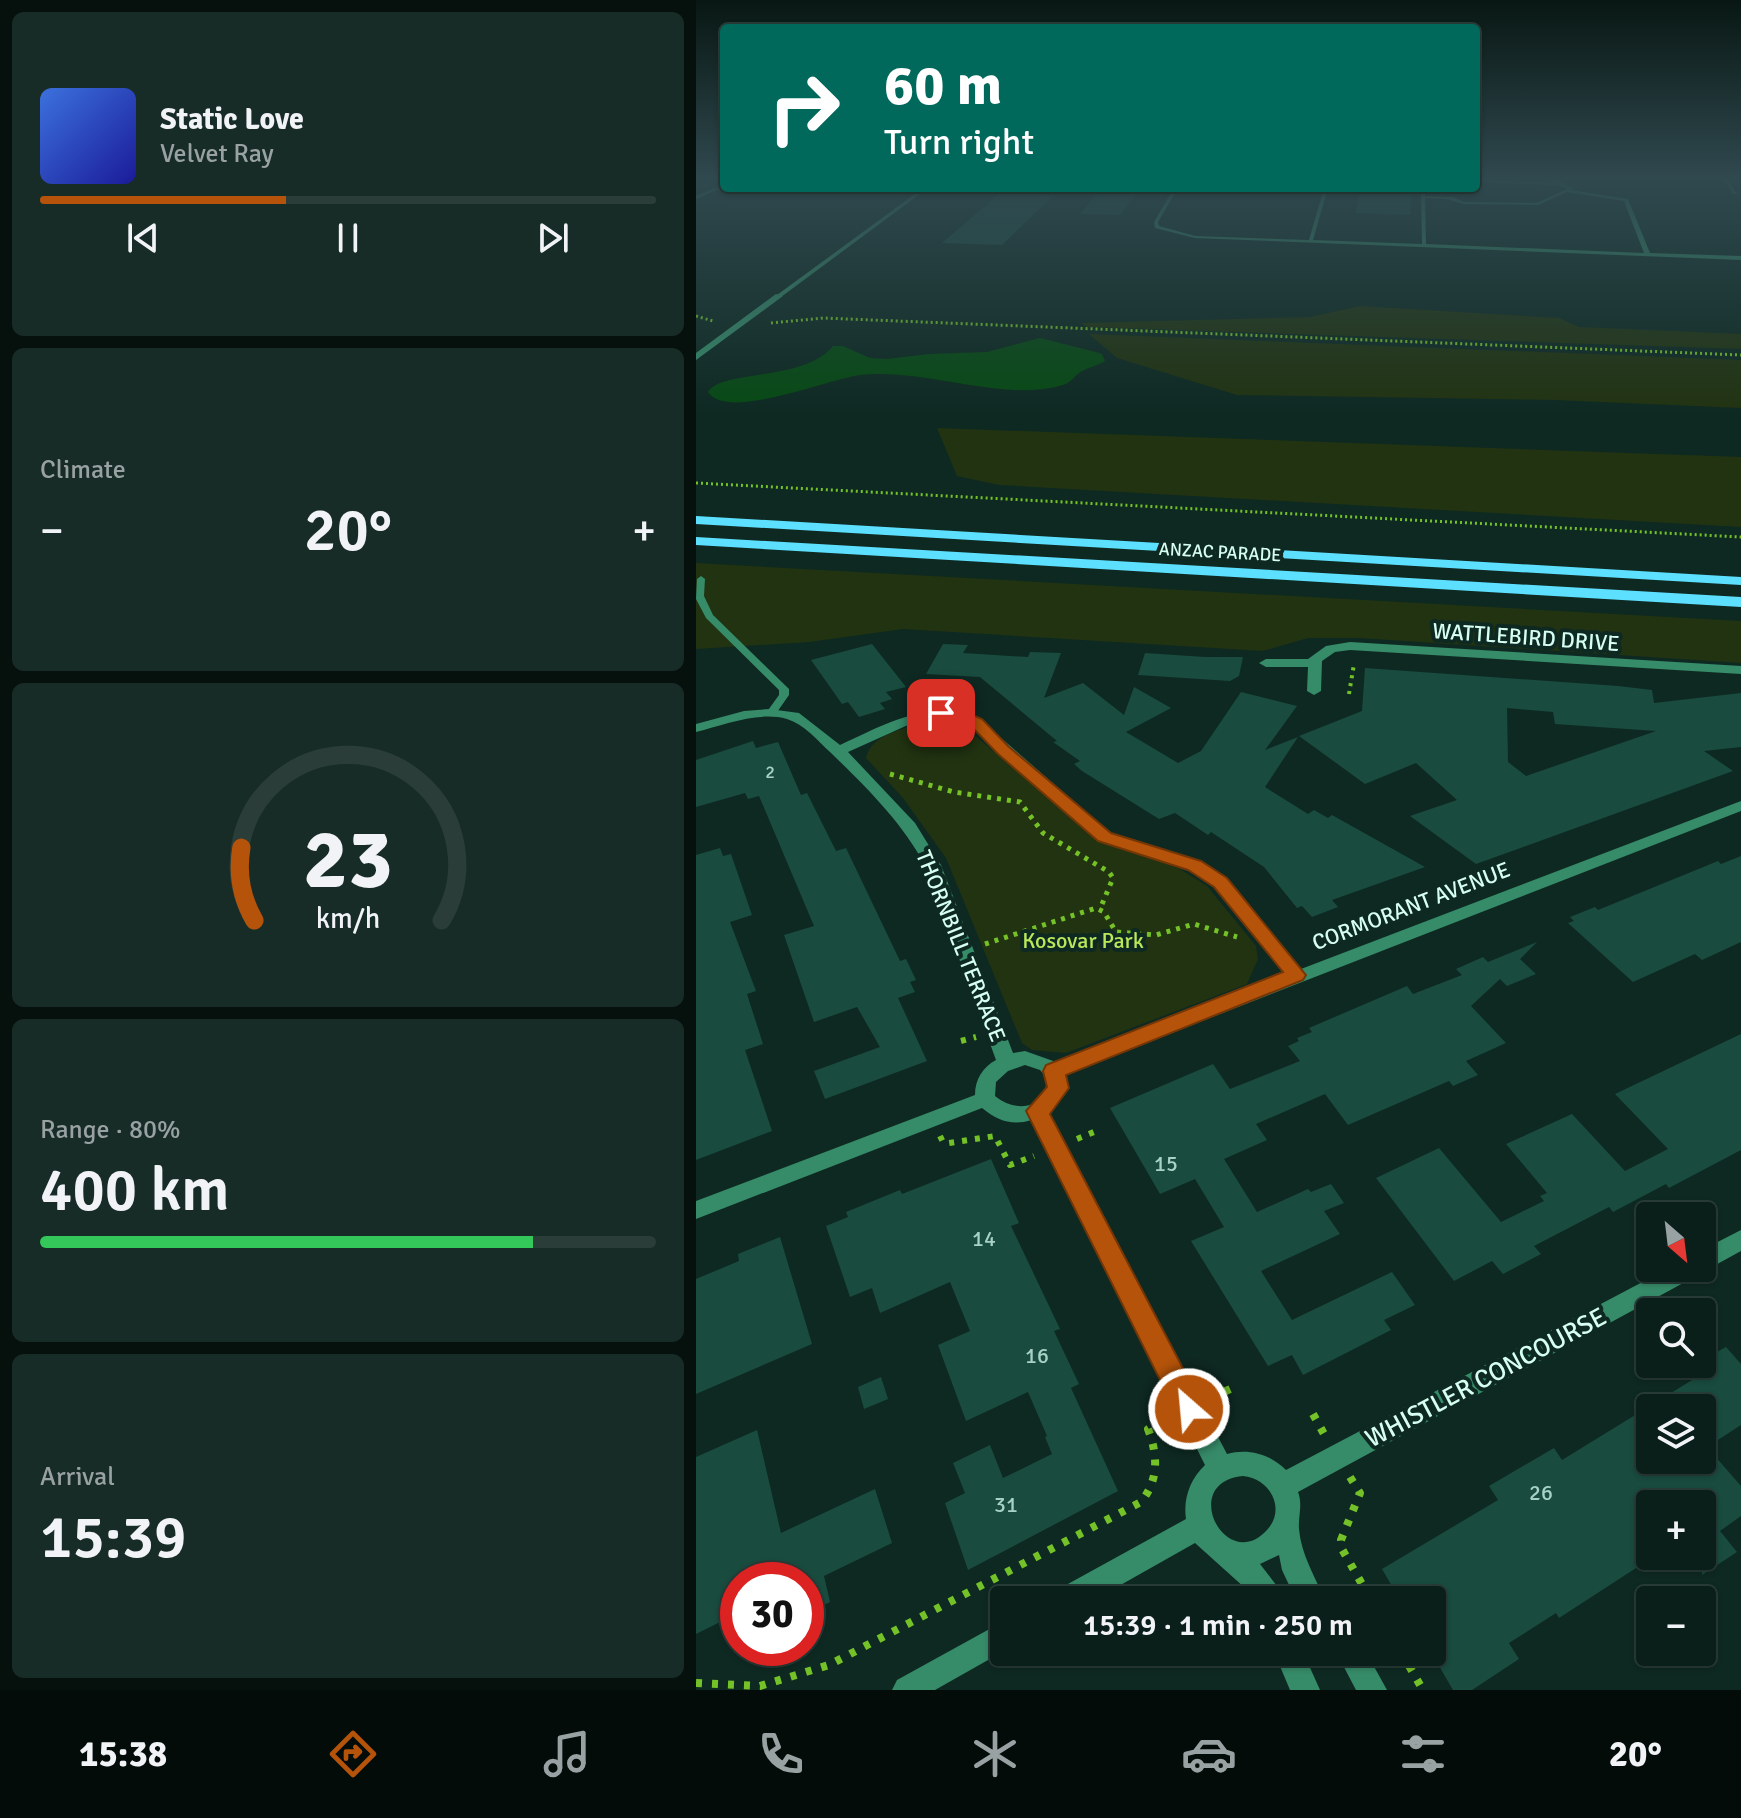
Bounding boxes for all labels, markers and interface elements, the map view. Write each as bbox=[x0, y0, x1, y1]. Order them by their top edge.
text: 60 m bbox=[884, 51, 1002, 120]
icon: right bbox=[752, 56, 856, 160]
text: Static Love bbox=[160, 101, 304, 138]
text: Turn right bbox=[884, 120, 1034, 165]
text: Velvet Ray bbox=[160, 138, 274, 170]
icon: previous bbox=[121, 216, 165, 260]
icon: pause bbox=[326, 216, 370, 260]
icon: next bbox=[531, 216, 575, 260]
text: Climate bbox=[40, 454, 126, 486]
text: 20° bbox=[304, 494, 392, 568]
text: − bbox=[40, 504, 64, 558]
text: + bbox=[632, 504, 656, 558]
street label: ANZAC PARADE bbox=[1158, 538, 1282, 566]
street label: WATTLEBIRD DRIVE bbox=[1432, 617, 1620, 657]
pin bbox=[907, 679, 975, 747]
icon: arrive bbox=[919, 691, 963, 735]
house number: 2 bbox=[765, 761, 775, 783]
text: 23 bbox=[303, 809, 393, 911]
street label: THORNBILL TERRACE bbox=[910, 846, 1012, 1046]
street label: CORMORANT AVENUE bbox=[1308, 856, 1514, 956]
text: km/h bbox=[316, 901, 380, 936]
park label: Kosovar Park bbox=[1022, 927, 1144, 954]
text: Range · 80% bbox=[40, 1114, 181, 1146]
house number: 15 bbox=[1154, 1150, 1178, 1177]
text: 400 km bbox=[40, 1154, 229, 1228]
north arrow bbox=[1636, 1202, 1716, 1282]
map controls bbox=[1636, 1202, 1716, 1666]
house number: 14 bbox=[972, 1225, 996, 1252]
button: search bbox=[1636, 1298, 1716, 1378]
street label: WHISTLER CONCOURSE bbox=[1360, 1301, 1612, 1455]
house number: 16 bbox=[1025, 1342, 1049, 1369]
position arrow bbox=[1147, 1367, 1231, 1451]
button: layers bbox=[1636, 1394, 1716, 1474]
text: Arrival bbox=[40, 1461, 115, 1493]
house number: 26 bbox=[1529, 1479, 1553, 1506]
button: + bbox=[1636, 1490, 1716, 1570]
house number: 31 bbox=[994, 1491, 1018, 1518]
text: 15:39 bbox=[40, 1501, 187, 1575]
speed limit sign: 30 bbox=[720, 1562, 824, 1666]
button: − bbox=[1636, 1586, 1716, 1666]
text: 15:39 · 1 min · 250 m bbox=[1083, 1607, 1353, 1644]
icon: directions bbox=[325, 1726, 381, 1782]
icon: music bbox=[539, 1726, 595, 1782]
icon: phone bbox=[753, 1726, 809, 1782]
icon: climate bbox=[967, 1726, 1023, 1782]
icon: car bbox=[1181, 1726, 1237, 1782]
icon: filters bbox=[1395, 1726, 1451, 1782]
text: 15:38 bbox=[79, 1732, 167, 1777]
text: 20° bbox=[1609, 1732, 1662, 1777]

